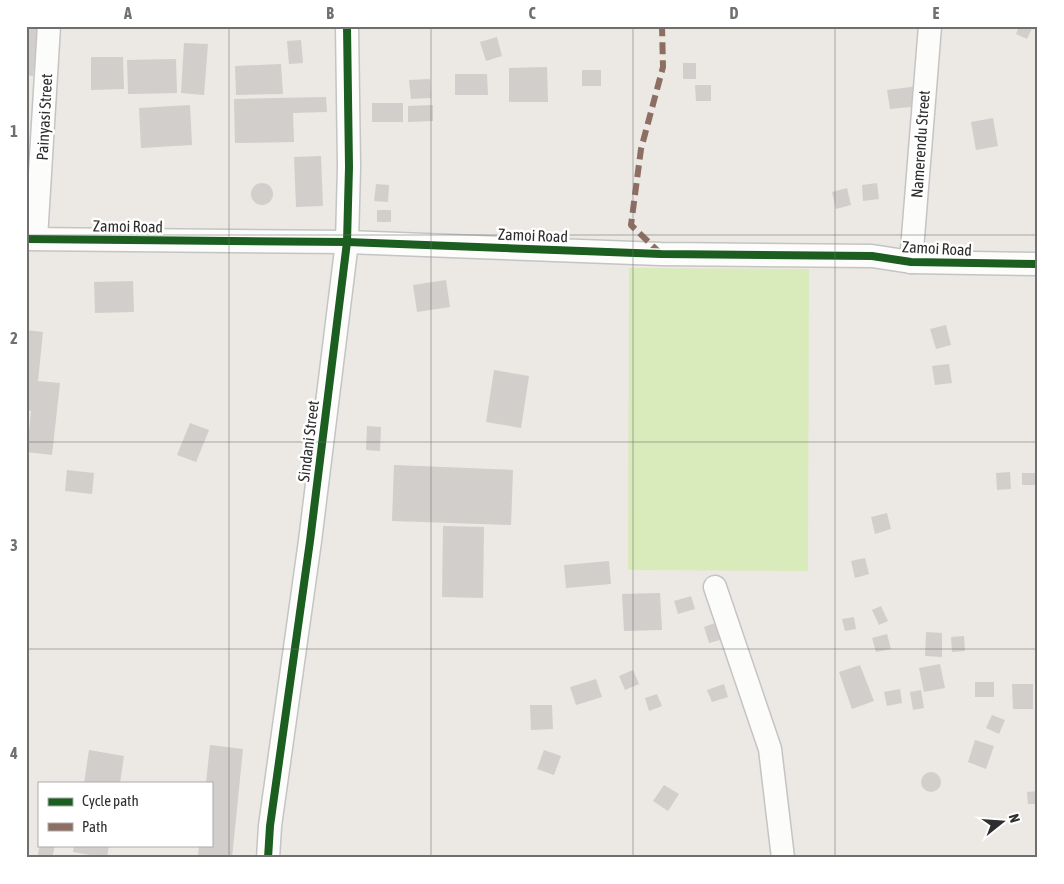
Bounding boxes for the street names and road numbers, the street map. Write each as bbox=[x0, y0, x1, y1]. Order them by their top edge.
street label: Painyasi Street bbox=[33, 73, 56, 161]
street label: Namerendu Street bbox=[907, 89, 933, 199]
street label: Zamoi Road bbox=[93, 216, 163, 236]
street label: Zamoi Road bbox=[498, 225, 568, 245]
street label: Zamoi Road bbox=[902, 237, 972, 259]
street label: Sindani Street bbox=[294, 399, 322, 483]

